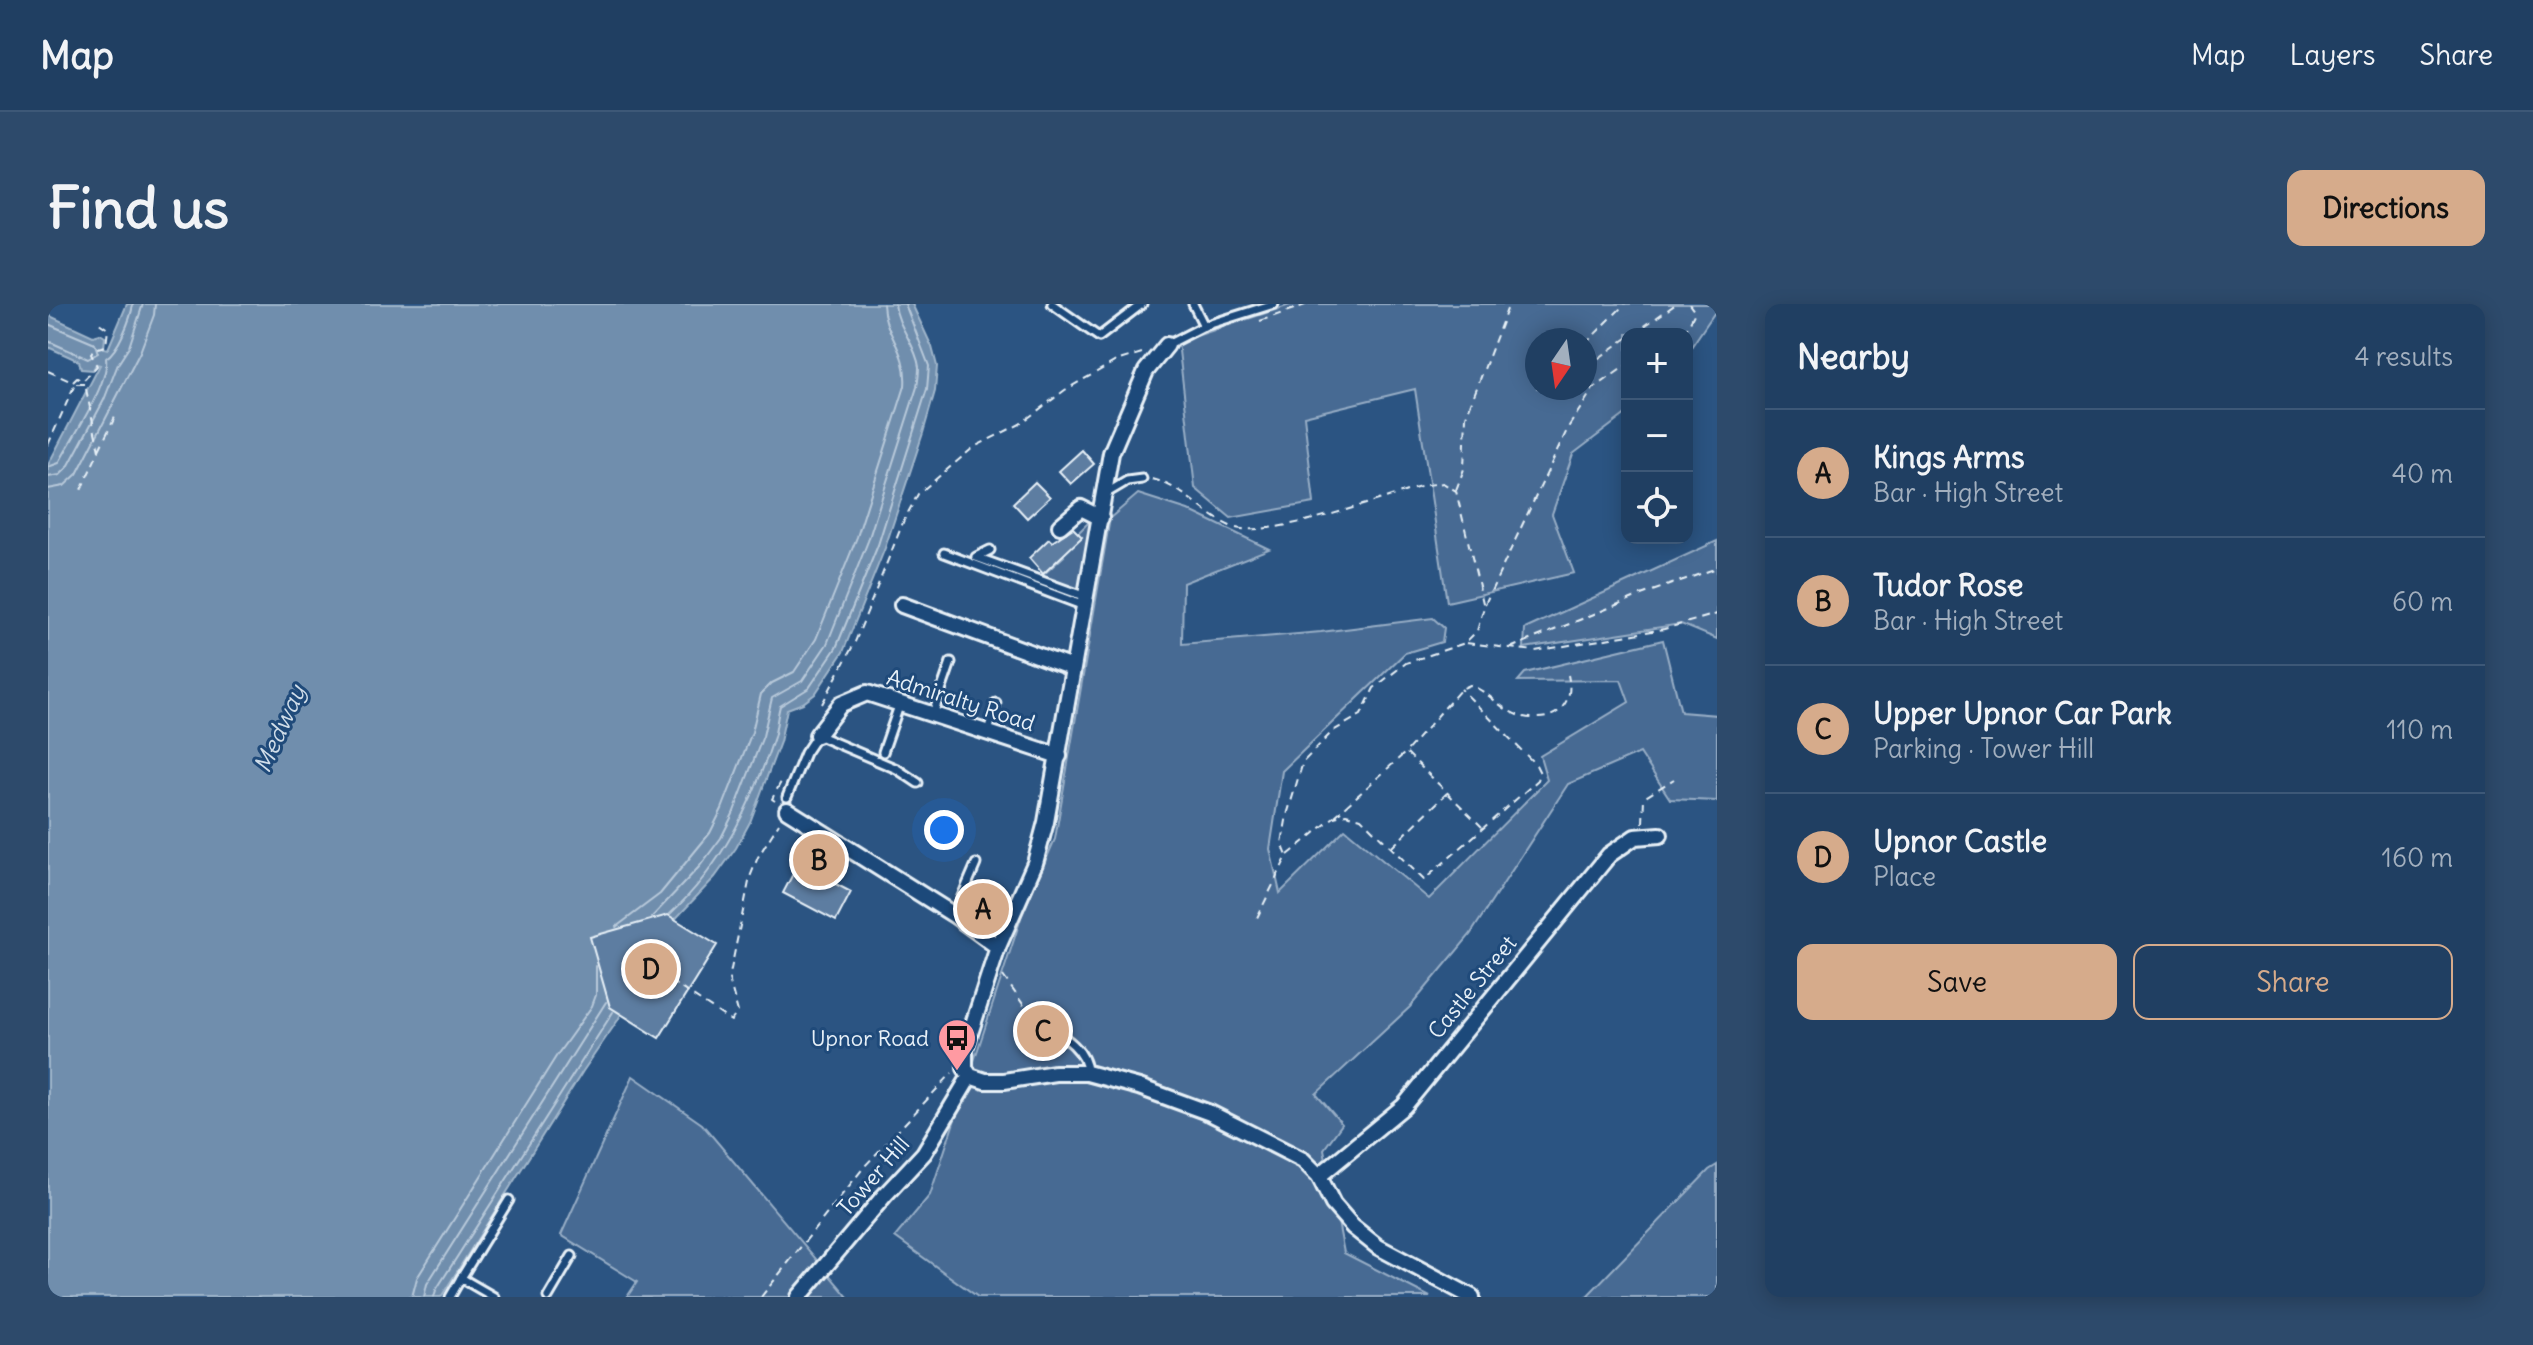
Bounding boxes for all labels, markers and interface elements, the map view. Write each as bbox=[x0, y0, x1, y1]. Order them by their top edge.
text: Map bbox=[40, 32, 114, 79]
text: Map bbox=[2191, 37, 2246, 73]
text: Layers bbox=[2290, 37, 2376, 73]
text: Share bbox=[2420, 37, 2493, 73]
button: Directions bbox=[2287, 170, 2485, 246]
text: Find us bbox=[48, 173, 229, 243]
north arrow bbox=[1525, 328, 1597, 400]
map controls bbox=[1621, 328, 1693, 544]
button: + bbox=[1621, 328, 1693, 400]
text: Nearby bbox=[1797, 335, 1910, 378]
text: 4 results bbox=[2355, 340, 2453, 373]
button: − bbox=[1621, 400, 1693, 472]
text: Kings Arms bbox=[1873, 438, 2025, 476]
text: A bbox=[1815, 457, 1831, 490]
text: 40 m bbox=[2392, 457, 2453, 490]
button: locate bbox=[1621, 472, 1693, 544]
text: Bar · High Street bbox=[1873, 476, 2063, 509]
text: Tudor Rose bbox=[1873, 566, 2023, 604]
text: B bbox=[1814, 585, 1832, 618]
text: 60 m bbox=[2392, 585, 2453, 618]
text: Bar · High Street bbox=[1873, 604, 2063, 637]
street label: Admiralty Road bbox=[883, 663, 1039, 737]
water label: Medway bbox=[247, 678, 313, 777]
text: Upper Upnor Car Park bbox=[1873, 694, 2172, 732]
text: C bbox=[1814, 713, 1832, 746]
text: 110 m bbox=[2386, 713, 2453, 746]
text: Parking · Tower Hill bbox=[1873, 732, 2094, 765]
your location bbox=[924, 810, 964, 850]
text: Upnor Castle bbox=[1873, 822, 2047, 860]
pin: B bbox=[793, 830, 845, 890]
text: D bbox=[1814, 841, 1832, 874]
text: 160 m bbox=[2382, 841, 2453, 874]
text: Place bbox=[1873, 860, 1936, 893]
pin: A bbox=[957, 879, 1009, 939]
street label: Castle Street bbox=[1422, 930, 1522, 1044]
pin: D bbox=[625, 939, 677, 999]
button: Save bbox=[1797, 944, 2117, 1020]
button: Share bbox=[2133, 944, 2453, 1020]
pin: C bbox=[1017, 1001, 1069, 1061]
bus stop icon: Upnor Road bbox=[936, 1017, 978, 1072]
place label: Upnor Road bbox=[811, 1024, 929, 1052]
street label: Tower Hill bbox=[831, 1130, 915, 1222]

